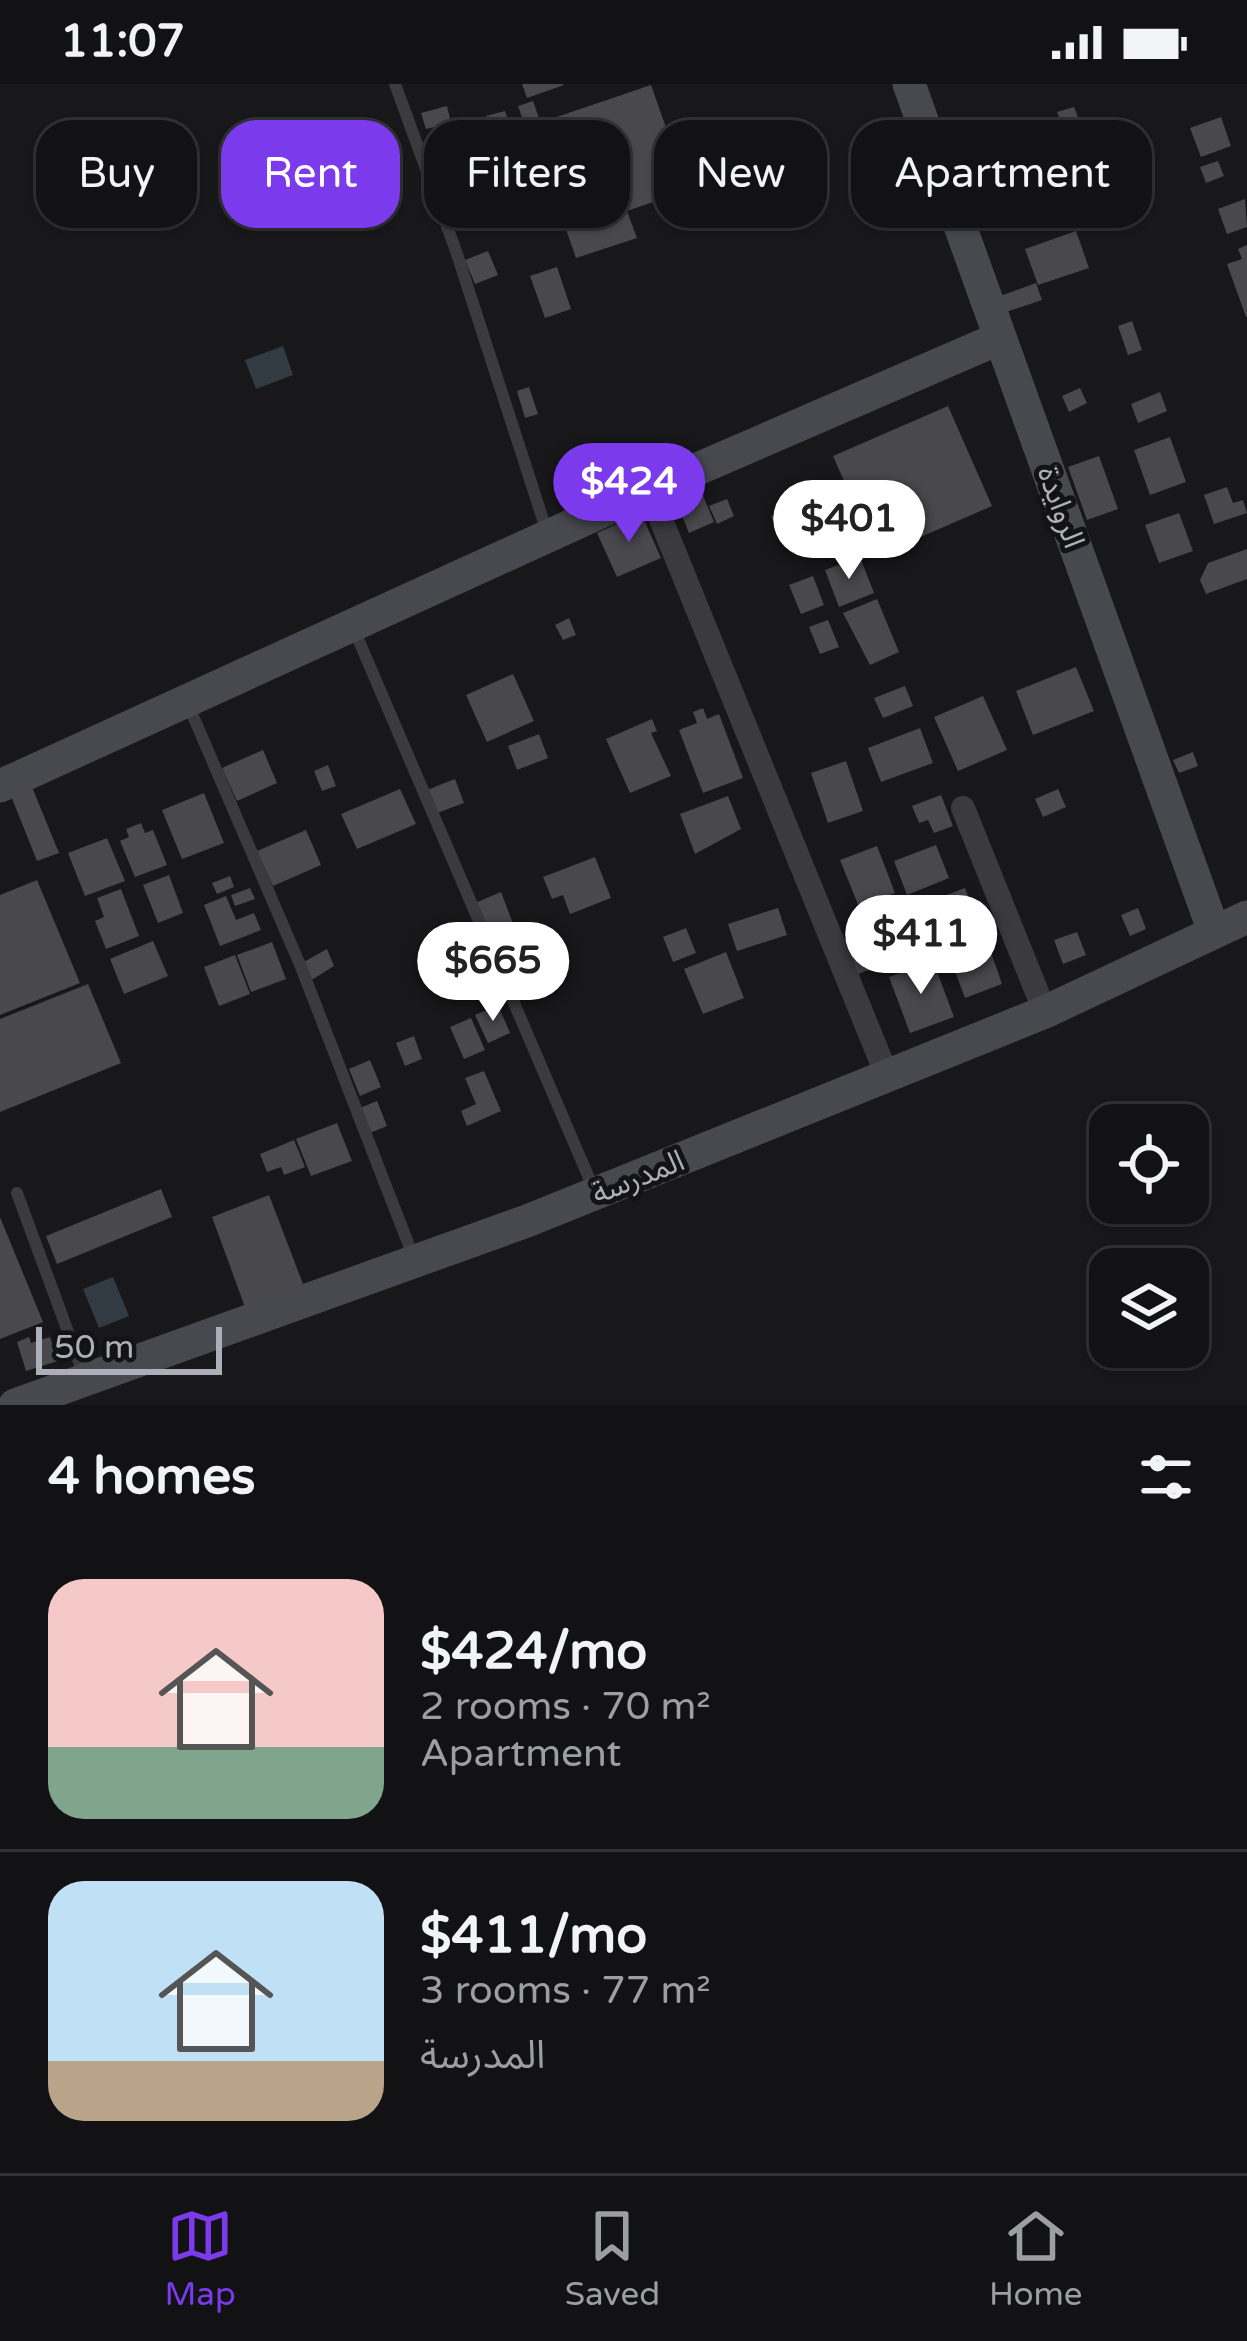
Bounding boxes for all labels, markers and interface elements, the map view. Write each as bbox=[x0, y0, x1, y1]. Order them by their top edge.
text: 11:07 bbox=[60, 15, 185, 69]
chip: Buy bbox=[36, 120, 197, 228]
chip: Rent bbox=[221, 120, 400, 228]
chip: Filters bbox=[424, 120, 630, 228]
chip: New bbox=[654, 120, 827, 228]
chip: Apartment bbox=[851, 120, 1152, 228]
pin: $424 bbox=[558, 443, 700, 545]
text: $424 bbox=[580, 458, 678, 505]
street label: الروايدة bbox=[1029, 461, 1092, 553]
pin: $401 bbox=[778, 480, 920, 582]
text: $401 bbox=[800, 495, 898, 542]
pin: $411 bbox=[850, 895, 992, 997]
text: $411 bbox=[872, 910, 970, 957]
pin: $665 bbox=[422, 922, 564, 1024]
text: $665 bbox=[444, 937, 542, 984]
map controls bbox=[1089, 1104, 1209, 1368]
button: locate bbox=[1089, 1104, 1209, 1224]
street label: المدرسة bbox=[587, 1142, 690, 1213]
button: layers bbox=[1089, 1248, 1209, 1368]
scale bar bbox=[36, 1321, 222, 1374]
text: 50 m bbox=[54, 1328, 134, 1367]
icon: filters bbox=[1133, 1444, 1199, 1510]
text: 4 homes bbox=[48, 1446, 256, 1508]
text: $424/mo bbox=[420, 1621, 647, 1683]
icon: home bbox=[144, 1627, 288, 1771]
text: 2 rooms · 70 m² bbox=[420, 1683, 711, 1730]
text: Apartment bbox=[420, 1730, 621, 1777]
text: $411/mo bbox=[420, 1905, 647, 1967]
icon: home bbox=[144, 1929, 288, 2073]
text: 3 rooms · 77 m² bbox=[420, 1967, 711, 2014]
text: المدرسة bbox=[420, 2032, 545, 2079]
tab: Map bbox=[164, 2203, 236, 2314]
tab: Saved bbox=[565, 2203, 660, 2314]
tab: Home bbox=[989, 2203, 1083, 2314]

